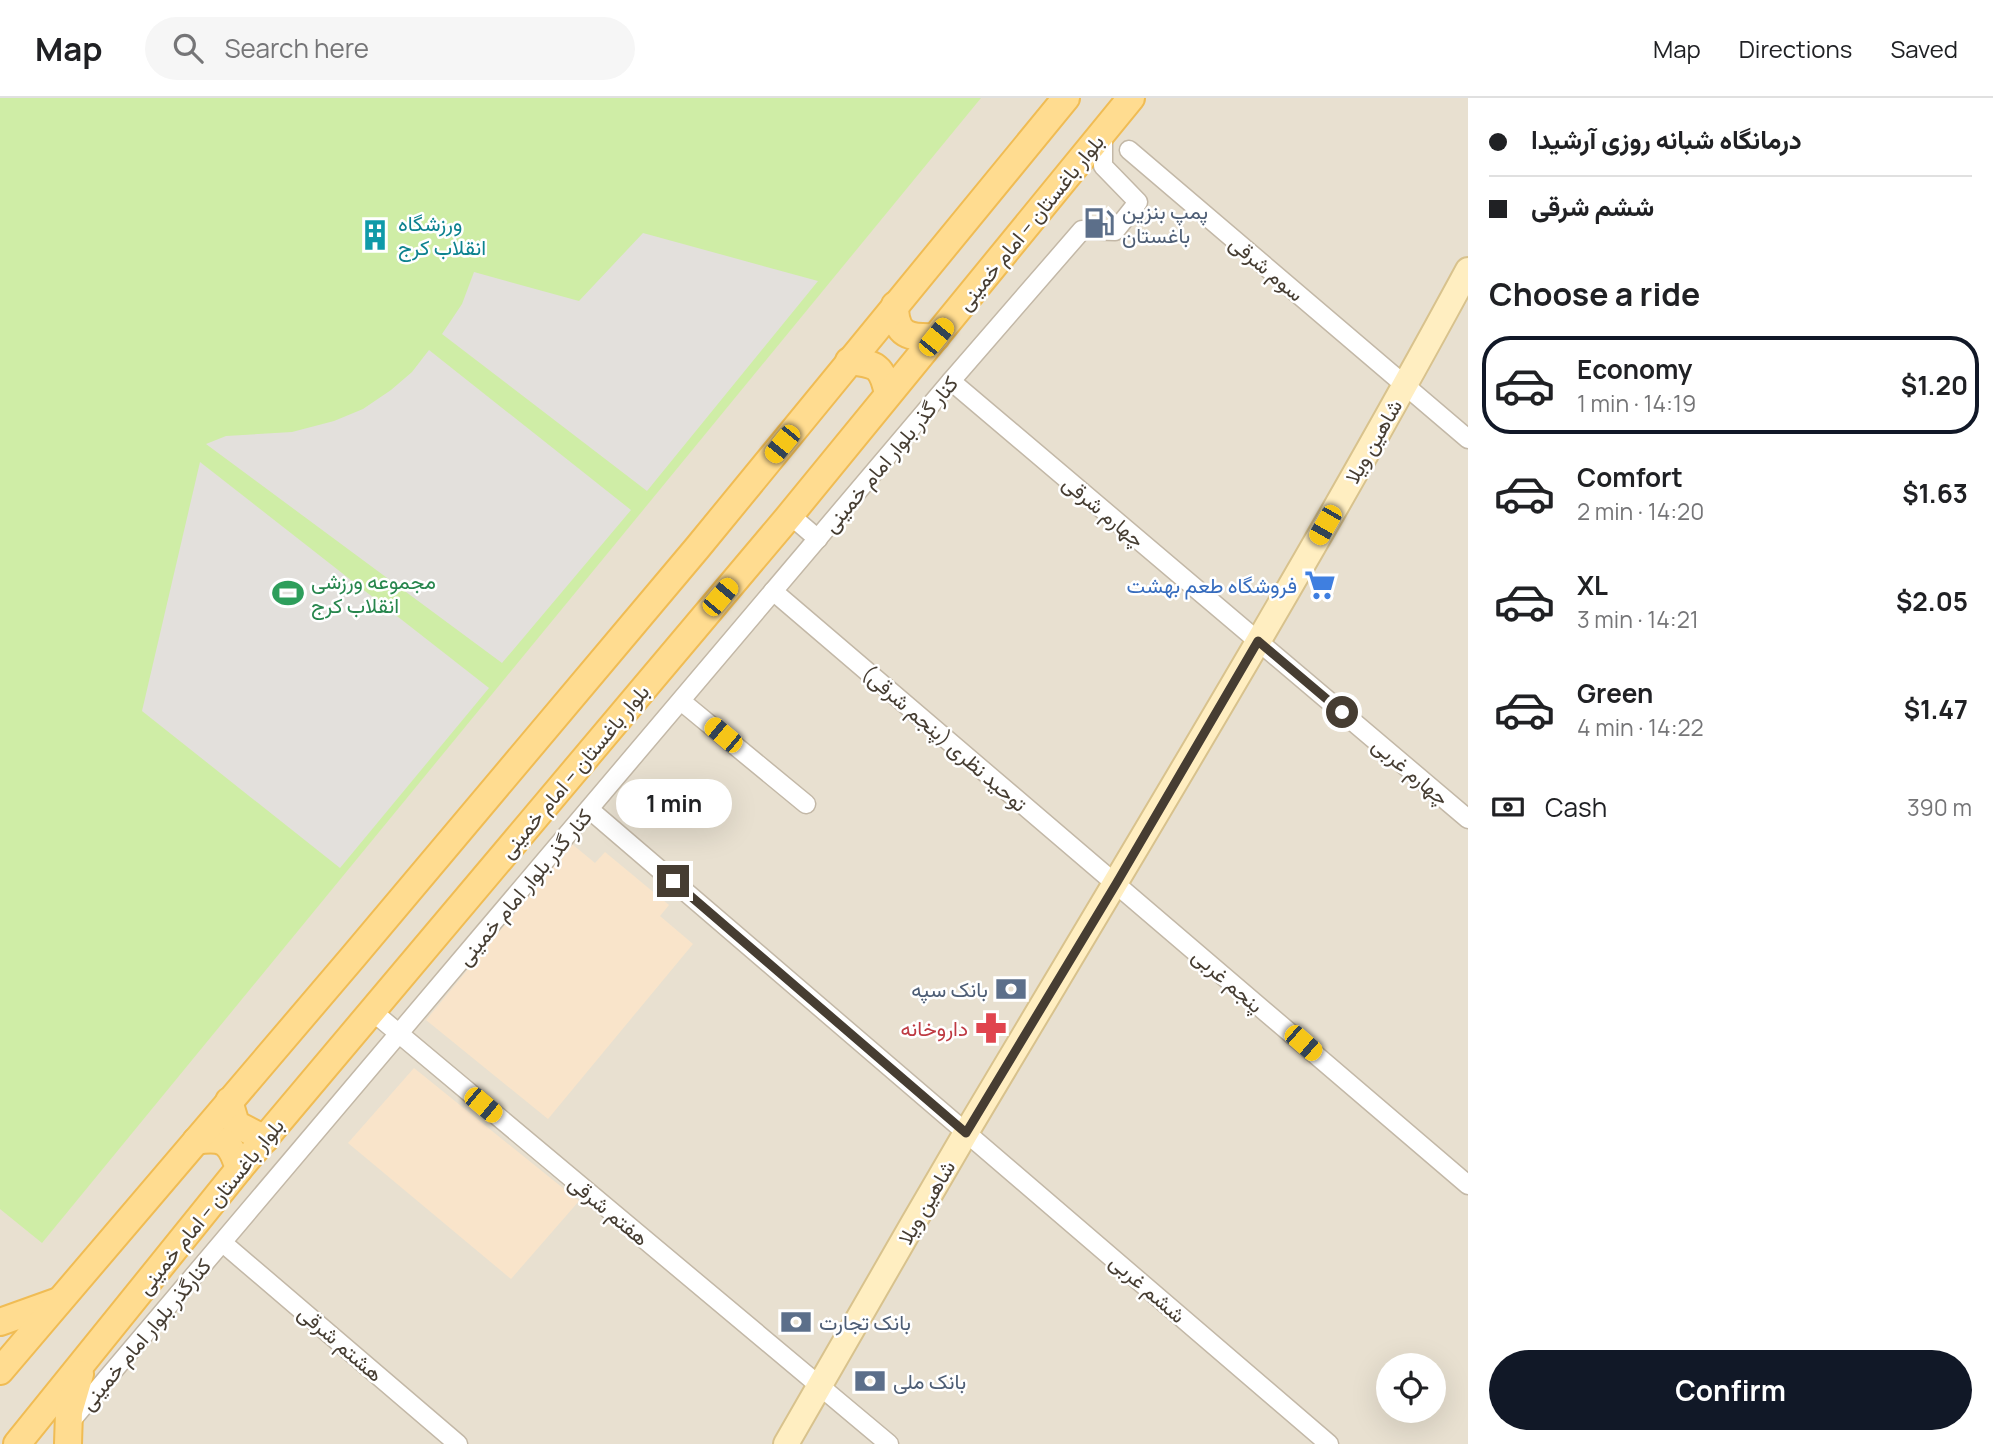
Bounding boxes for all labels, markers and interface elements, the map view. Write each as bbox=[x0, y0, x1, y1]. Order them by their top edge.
search box bbox=[145, 17, 635, 80]
text: Map bbox=[35, 26, 103, 71]
icon: search bbox=[169, 29, 207, 67]
text: Search here bbox=[225, 30, 369, 66]
text: Map bbox=[1653, 32, 1701, 65]
text: Directions bbox=[1739, 32, 1852, 65]
text: Saved bbox=[1890, 32, 1958, 65]
text: درمانگاه شبانه روزی آرشیدا bbox=[1531, 121, 1802, 157]
street label: بلوار باغستان -- امام خمینی bbox=[950, 128, 1111, 317]
text: ششم شرقی bbox=[1531, 188, 1654, 224]
place label: پمپ بنزین باغستان bbox=[1122, 197, 1208, 249]
fuel station icon: پمپ بنزین باغستان bbox=[1082, 206, 1116, 240]
place label: ورزشگاه انقلاب کرج bbox=[398, 209, 486, 262]
building icon: ورزشگاه انقلاب کرج bbox=[358, 218, 392, 252]
street label: سوم شرقی bbox=[1223, 229, 1310, 308]
text: Choose a ride bbox=[1489, 272, 1700, 316]
car bbox=[915, 314, 958, 360]
text: Economy bbox=[1577, 351, 1692, 387]
icon: car bbox=[1493, 354, 1556, 417]
text: $1.20 bbox=[1901, 367, 1968, 403]
street label: کنار گذر بلوار امام خمینی bbox=[816, 370, 965, 539]
text: 1 min · 14:19 bbox=[1577, 387, 1696, 419]
street label: شاهین ویلا bbox=[1338, 394, 1408, 488]
car bbox=[761, 421, 804, 467]
text: Comfort bbox=[1577, 459, 1683, 495]
icon: car bbox=[1493, 462, 1556, 525]
street label: چهارم شرقی bbox=[1057, 469, 1151, 554]
text: $1.63 bbox=[1902, 475, 1968, 511]
text: 2 min · 14:20 bbox=[1577, 495, 1704, 527]
car bbox=[1306, 502, 1345, 548]
place label: مجموعه ورزشی انقلاب کرج bbox=[311, 567, 436, 620]
text: XL bbox=[1577, 567, 1608, 603]
supermarket icon: فروشگاه طعم بهشت bbox=[1303, 568, 1337, 602]
icon: car bbox=[1493, 570, 1556, 633]
place label: فروشگاه طعم بهشت bbox=[1126, 571, 1297, 600]
car bbox=[699, 574, 742, 620]
sports icon: مجموعه ورزشی انقلاب کرج bbox=[271, 576, 305, 610]
text: $2.05 bbox=[1896, 583, 1968, 619]
text: 3 min · 14:21 bbox=[1577, 603, 1699, 635]
street label: توحید نظری (پنجم شرقی) bbox=[856, 659, 1033, 818]
text: Green bbox=[1577, 675, 1653, 711]
street label: بلوار باغستان -- امام خمینی bbox=[493, 678, 656, 865]
icon: car bbox=[1493, 678, 1556, 741]
text: $1.47 bbox=[1904, 691, 1968, 727]
route start bbox=[1326, 696, 1358, 728]
text: 4 min · 14:22 bbox=[1577, 711, 1704, 743]
car bbox=[701, 713, 746, 757]
street label: چهارم غربی bbox=[1366, 731, 1455, 812]
callout: 1 min bbox=[615, 780, 731, 828]
text: 1 min bbox=[646, 787, 702, 819]
icon: cash bbox=[1489, 788, 1527, 826]
text: Cash bbox=[1545, 789, 1607, 825]
text: 390 m bbox=[1907, 791, 1972, 823]
street label: کنار گذر بلوار امام خمینی bbox=[450, 803, 599, 972]
route end bbox=[657, 865, 689, 897]
street label: پنجم غربی bbox=[1186, 941, 1270, 1019]
bank icon: بانک سپه bbox=[994, 972, 1028, 1006]
place label: بانک سپه bbox=[911, 975, 988, 1004]
pharmacy icon: داروخانه bbox=[974, 1011, 1008, 1045]
place label: داروخانه bbox=[900, 1014, 968, 1042]
car bbox=[1281, 1021, 1326, 1065]
car bbox=[461, 1083, 506, 1127]
street label: بلوار باغستان -- امام خمینی bbox=[130, 1112, 291, 1301]
street label: شاهین ویلا bbox=[891, 1155, 961, 1249]
street label: هفتم شرقی bbox=[562, 1168, 655, 1253]
street label: ششم غربی bbox=[1103, 1247, 1192, 1330]
street label: کنارگذر بلوار امام خمینی bbox=[73, 1252, 218, 1416]
street label: هشتم شرقی bbox=[292, 1298, 389, 1388]
bank icon: بانک تجارت bbox=[779, 1305, 813, 1339]
place label: بانک تجارت bbox=[819, 1308, 911, 1336]
button: Confirm bbox=[1489, 1350, 1972, 1430]
map controls bbox=[1376, 1353, 1446, 1423]
button: locate bbox=[1376, 1353, 1446, 1423]
bank icon: بانک ملی bbox=[853, 1364, 887, 1398]
place label: بانک ملی bbox=[893, 1367, 966, 1395]

